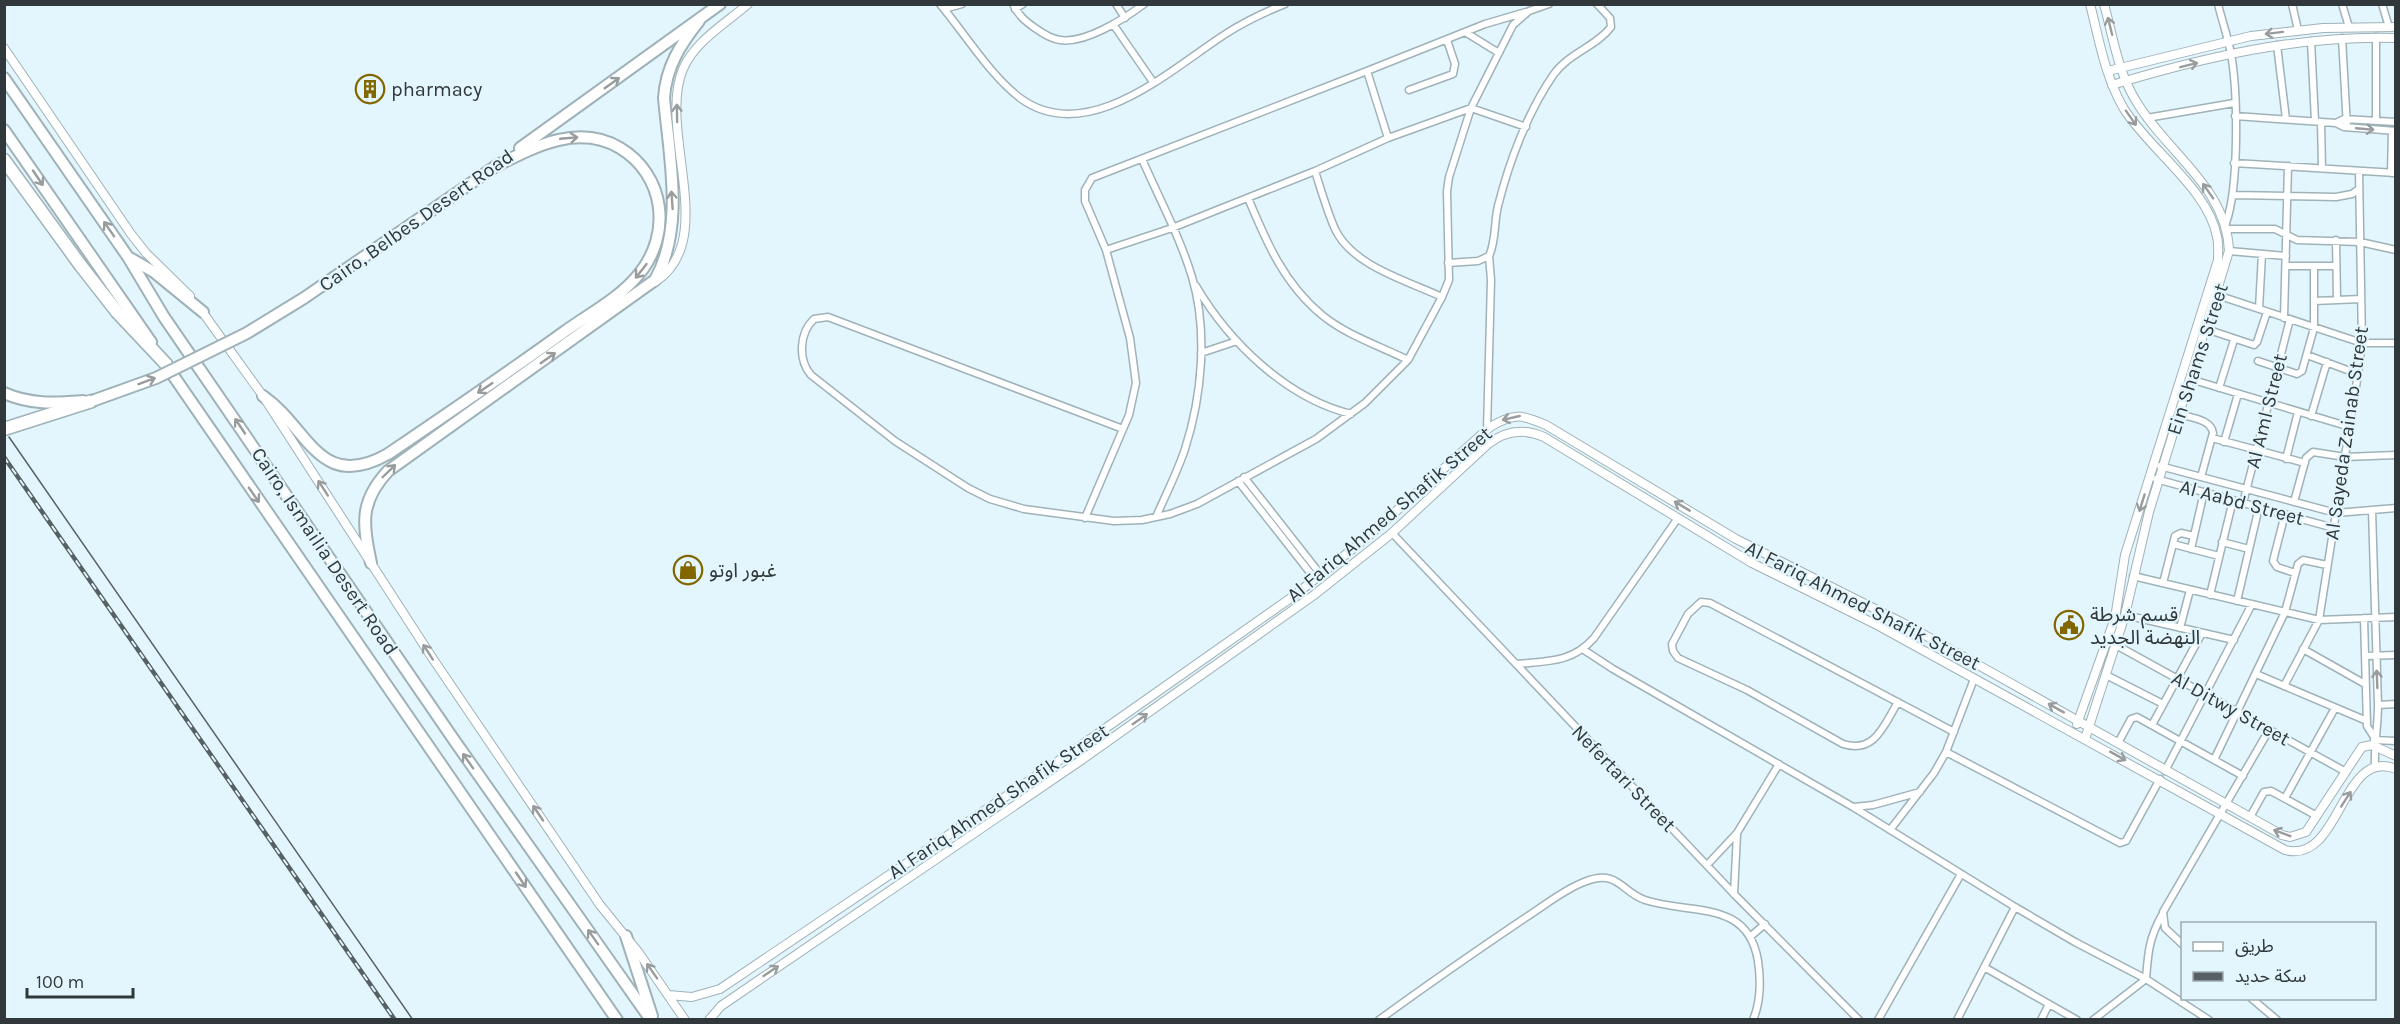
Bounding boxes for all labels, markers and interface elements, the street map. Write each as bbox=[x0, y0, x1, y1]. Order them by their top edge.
one-way arrow bbox=[2103, 17, 2115, 36]
one-way arrow bbox=[2265, 27, 2285, 38]
one-way arrow bbox=[2179, 58, 2198, 70]
building icon: pharmacy bbox=[354, 73, 386, 105]
one-way arrow bbox=[603, 77, 619, 89]
place label: pharmacy bbox=[391, 78, 482, 101]
one-way arrow bbox=[671, 104, 683, 124]
one-way arrow bbox=[2125, 109, 2137, 126]
one-way arrow bbox=[2355, 124, 2375, 135]
one-way arrow bbox=[559, 132, 579, 143]
street label: Cairo, Belbes Desert Road bbox=[315, 145, 518, 296]
one-way arrow bbox=[32, 169, 44, 186]
one-way arrow bbox=[2202, 183, 2214, 199]
one-way arrow bbox=[666, 190, 677, 210]
one-way arrow bbox=[103, 222, 115, 238]
one-way arrow bbox=[634, 263, 647, 279]
street label: Ein Shams Street bbox=[2162, 280, 2233, 438]
street label: Al Sayeda Zainab Street bbox=[2320, 324, 2373, 541]
street label: Al Aml Street bbox=[2241, 351, 2292, 471]
one-way arrow bbox=[540, 352, 556, 364]
one-way arrow bbox=[138, 375, 156, 386]
one-way arrow bbox=[477, 382, 494, 394]
one-way arrow bbox=[1502, 413, 1521, 424]
one-way arrow bbox=[234, 419, 246, 435]
street label: Al Fariq Ahmed Shafik Street bbox=[1282, 422, 1497, 607]
street label: Cairo, Ismailia Desert Road bbox=[246, 443, 403, 659]
one-way arrow bbox=[382, 463, 397, 478]
street label: Al Aabd Street bbox=[2177, 475, 2307, 530]
one-way arrow bbox=[316, 480, 328, 497]
one-way arrow bbox=[248, 486, 260, 502]
one-way arrow bbox=[2136, 493, 2147, 512]
one-way arrow bbox=[1674, 500, 1691, 512]
street label: Al Fariq Ahmed Shafik Street bbox=[1741, 536, 1984, 675]
shop icon: غبور اوتو bbox=[672, 554, 704, 586]
place label: غبور اوتو bbox=[709, 559, 777, 582]
place label: قسم شرطة النهضة الجديد bbox=[2090, 603, 2200, 649]
public building icon: قسم شرطة النهضة الجديد bbox=[2053, 609, 2085, 641]
one-way arrow bbox=[422, 644, 434, 661]
street label: Al Ditwy Street bbox=[2167, 666, 2294, 751]
one-way arrow bbox=[2371, 669, 2383, 689]
one-way arrow bbox=[2048, 702, 2065, 714]
one-way arrow bbox=[1132, 713, 1148, 725]
street label: Al Fariq Ahmed Shafik Street bbox=[884, 719, 1113, 884]
street label: Nefertari Street bbox=[1567, 720, 1681, 837]
one-way arrow bbox=[2108, 751, 2126, 762]
one-way arrow bbox=[462, 753, 474, 769]
one-way arrow bbox=[2340, 791, 2352, 808]
one-way arrow bbox=[532, 806, 544, 822]
one-way arrow bbox=[2273, 827, 2292, 838]
one-way arrow bbox=[515, 871, 527, 887]
legend bbox=[2181, 922, 2376, 1000]
one-way arrow bbox=[587, 930, 599, 946]
text: طريق bbox=[2235, 935, 2274, 957]
scale bar bbox=[27, 961, 134, 999]
one-way arrow bbox=[646, 964, 658, 980]
one-way arrow bbox=[763, 965, 779, 977]
text: سكة حديد bbox=[2235, 965, 2306, 987]
text: 100 m bbox=[36, 971, 84, 993]

